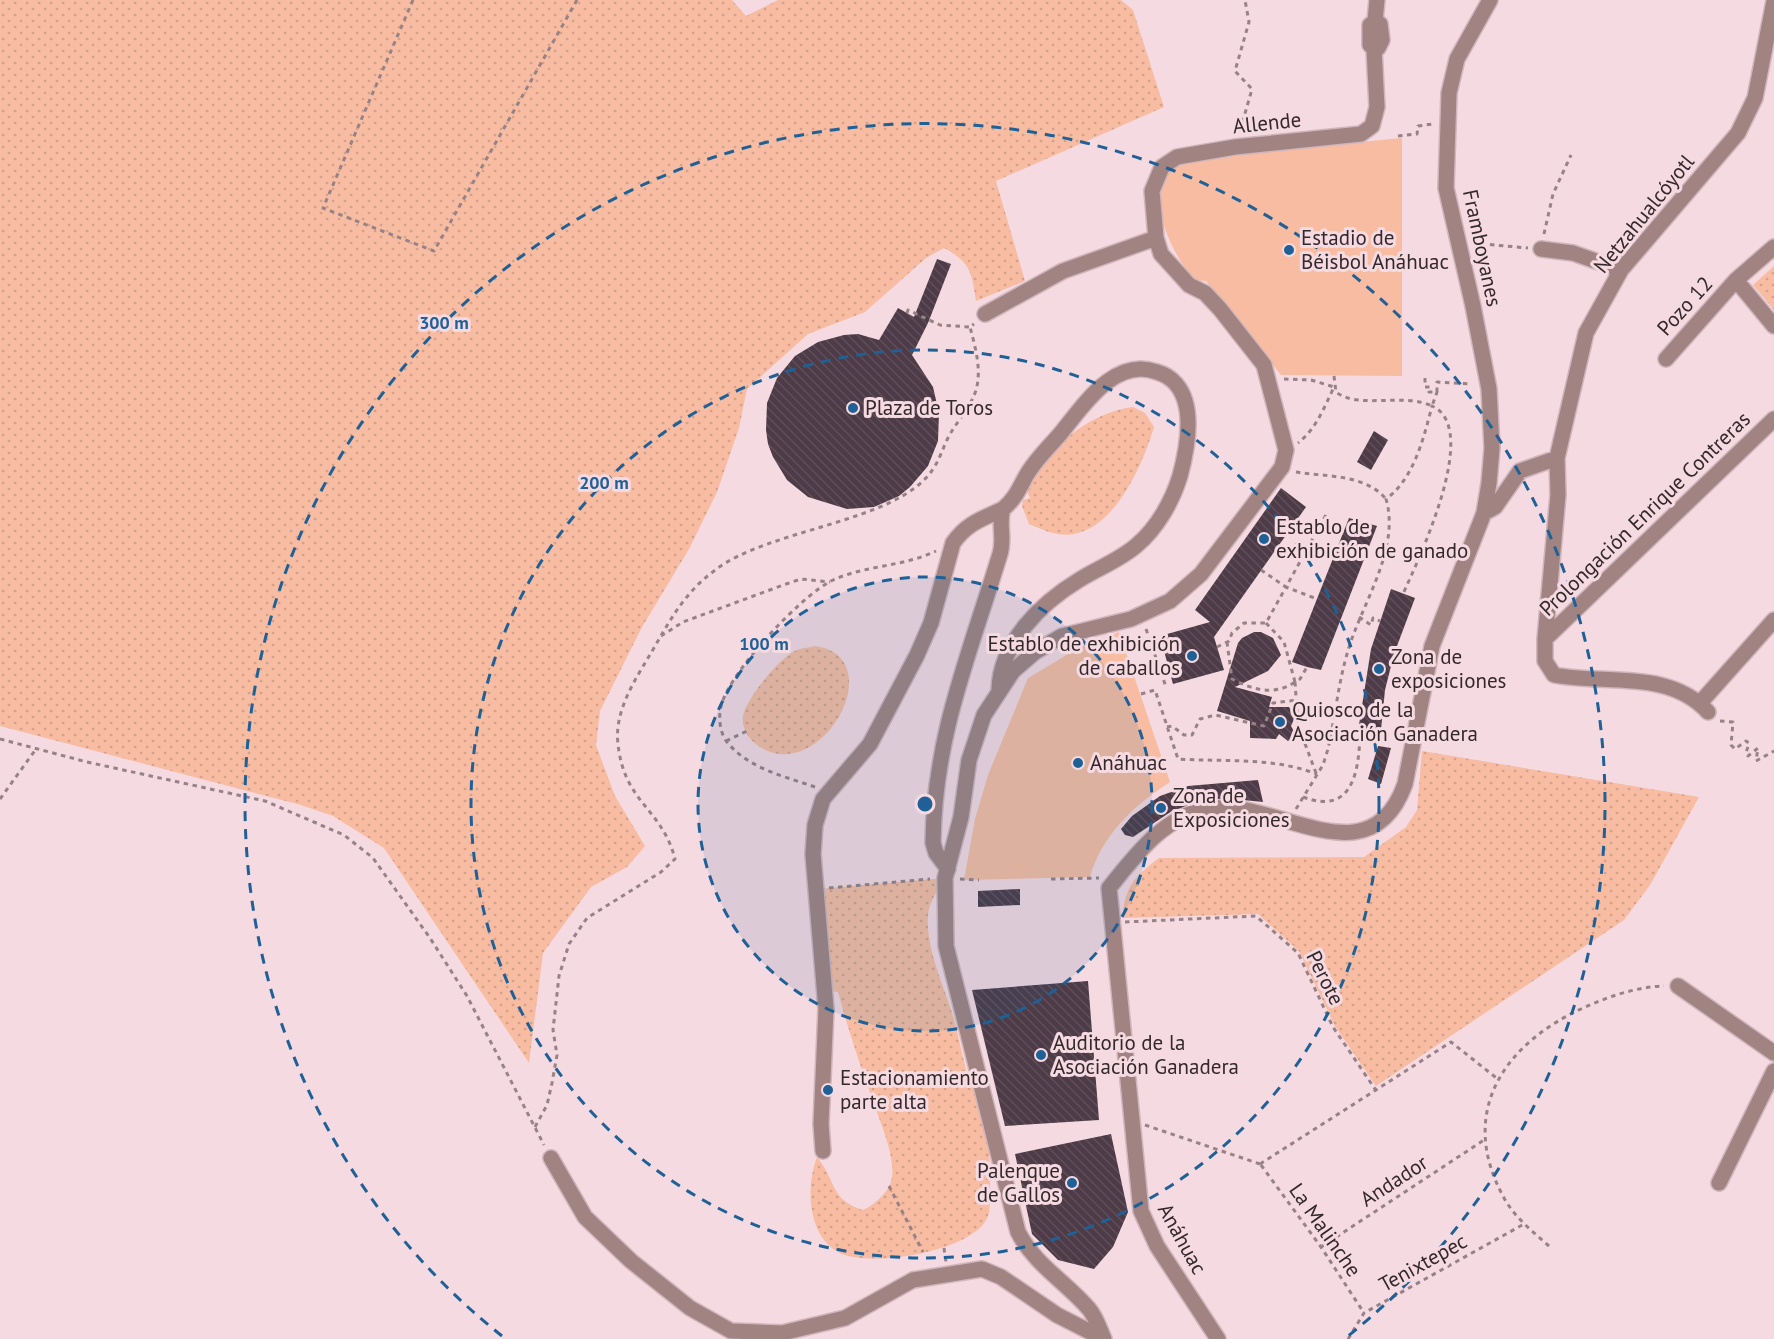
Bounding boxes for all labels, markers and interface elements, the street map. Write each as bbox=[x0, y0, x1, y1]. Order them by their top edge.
street label: Allende bbox=[1231, 105, 1303, 140]
street label: Netzahualcóyotl bbox=[1587, 149, 1700, 279]
street label: Framboyanes bbox=[1457, 187, 1508, 309]
place label: Estadio de Béisbol Anáhuac bbox=[1301, 224, 1449, 275]
marker: Estadio de Béisbol Anáhuac bbox=[1282, 243, 1296, 257]
street label: Pozo 12 bbox=[1651, 270, 1718, 341]
text: 300 m bbox=[419, 311, 469, 334]
place label: Plaza de Toros bbox=[865, 394, 993, 421]
marker: Plaza de Toros bbox=[846, 401, 860, 415]
street label: Prolongación Enrique Contreras bbox=[1533, 406, 1756, 622]
text: 200 m bbox=[579, 471, 629, 494]
place label: Establo de exhibición de ganado bbox=[1276, 513, 1468, 564]
marker: Establo de exhibición de ganado bbox=[1257, 532, 1271, 546]
place label: Establo de exhibición de caballos bbox=[988, 630, 1180, 681]
text: 100 m bbox=[739, 632, 789, 655]
place label: Zona de exposiciones bbox=[1391, 643, 1506, 694]
marker: Establo de exhibición de caballos bbox=[1185, 649, 1199, 663]
marker: Zona de exposiciones bbox=[1372, 662, 1386, 676]
place label: Quiosco de la Asociación Ganadera bbox=[1292, 696, 1478, 747]
marker: Quiosco de la Asociación Ganadera bbox=[1273, 715, 1287, 729]
place label: Anáhuac bbox=[1090, 749, 1167, 776]
marker: Anáhuac bbox=[1071, 756, 1085, 770]
place label: Zona de Exposiciones bbox=[1173, 782, 1290, 833]
centre of rings bbox=[915, 794, 935, 814]
marker: Zona de Exposiciones bbox=[1154, 801, 1168, 815]
street label: Perote bbox=[1300, 946, 1351, 1010]
place label: Auditorio de la Asociación Ganadera bbox=[1053, 1029, 1239, 1080]
marker: Auditorio de la Asociación Ganadera bbox=[1034, 1048, 1048, 1062]
place label: Estacionamiento parte alta bbox=[840, 1064, 989, 1115]
marker: Estacionamiento parte alta bbox=[821, 1083, 835, 1097]
street label: Andador bbox=[1355, 1149, 1433, 1212]
place label: Palenque de Gallos bbox=[977, 1157, 1060, 1208]
marker: Palenque de Gallos bbox=[1065, 1176, 1079, 1190]
street label: La Malinche bbox=[1283, 1178, 1368, 1282]
street label: Anáhuac bbox=[1152, 1199, 1213, 1279]
street label: Tenixtepec bbox=[1374, 1227, 1471, 1298]

